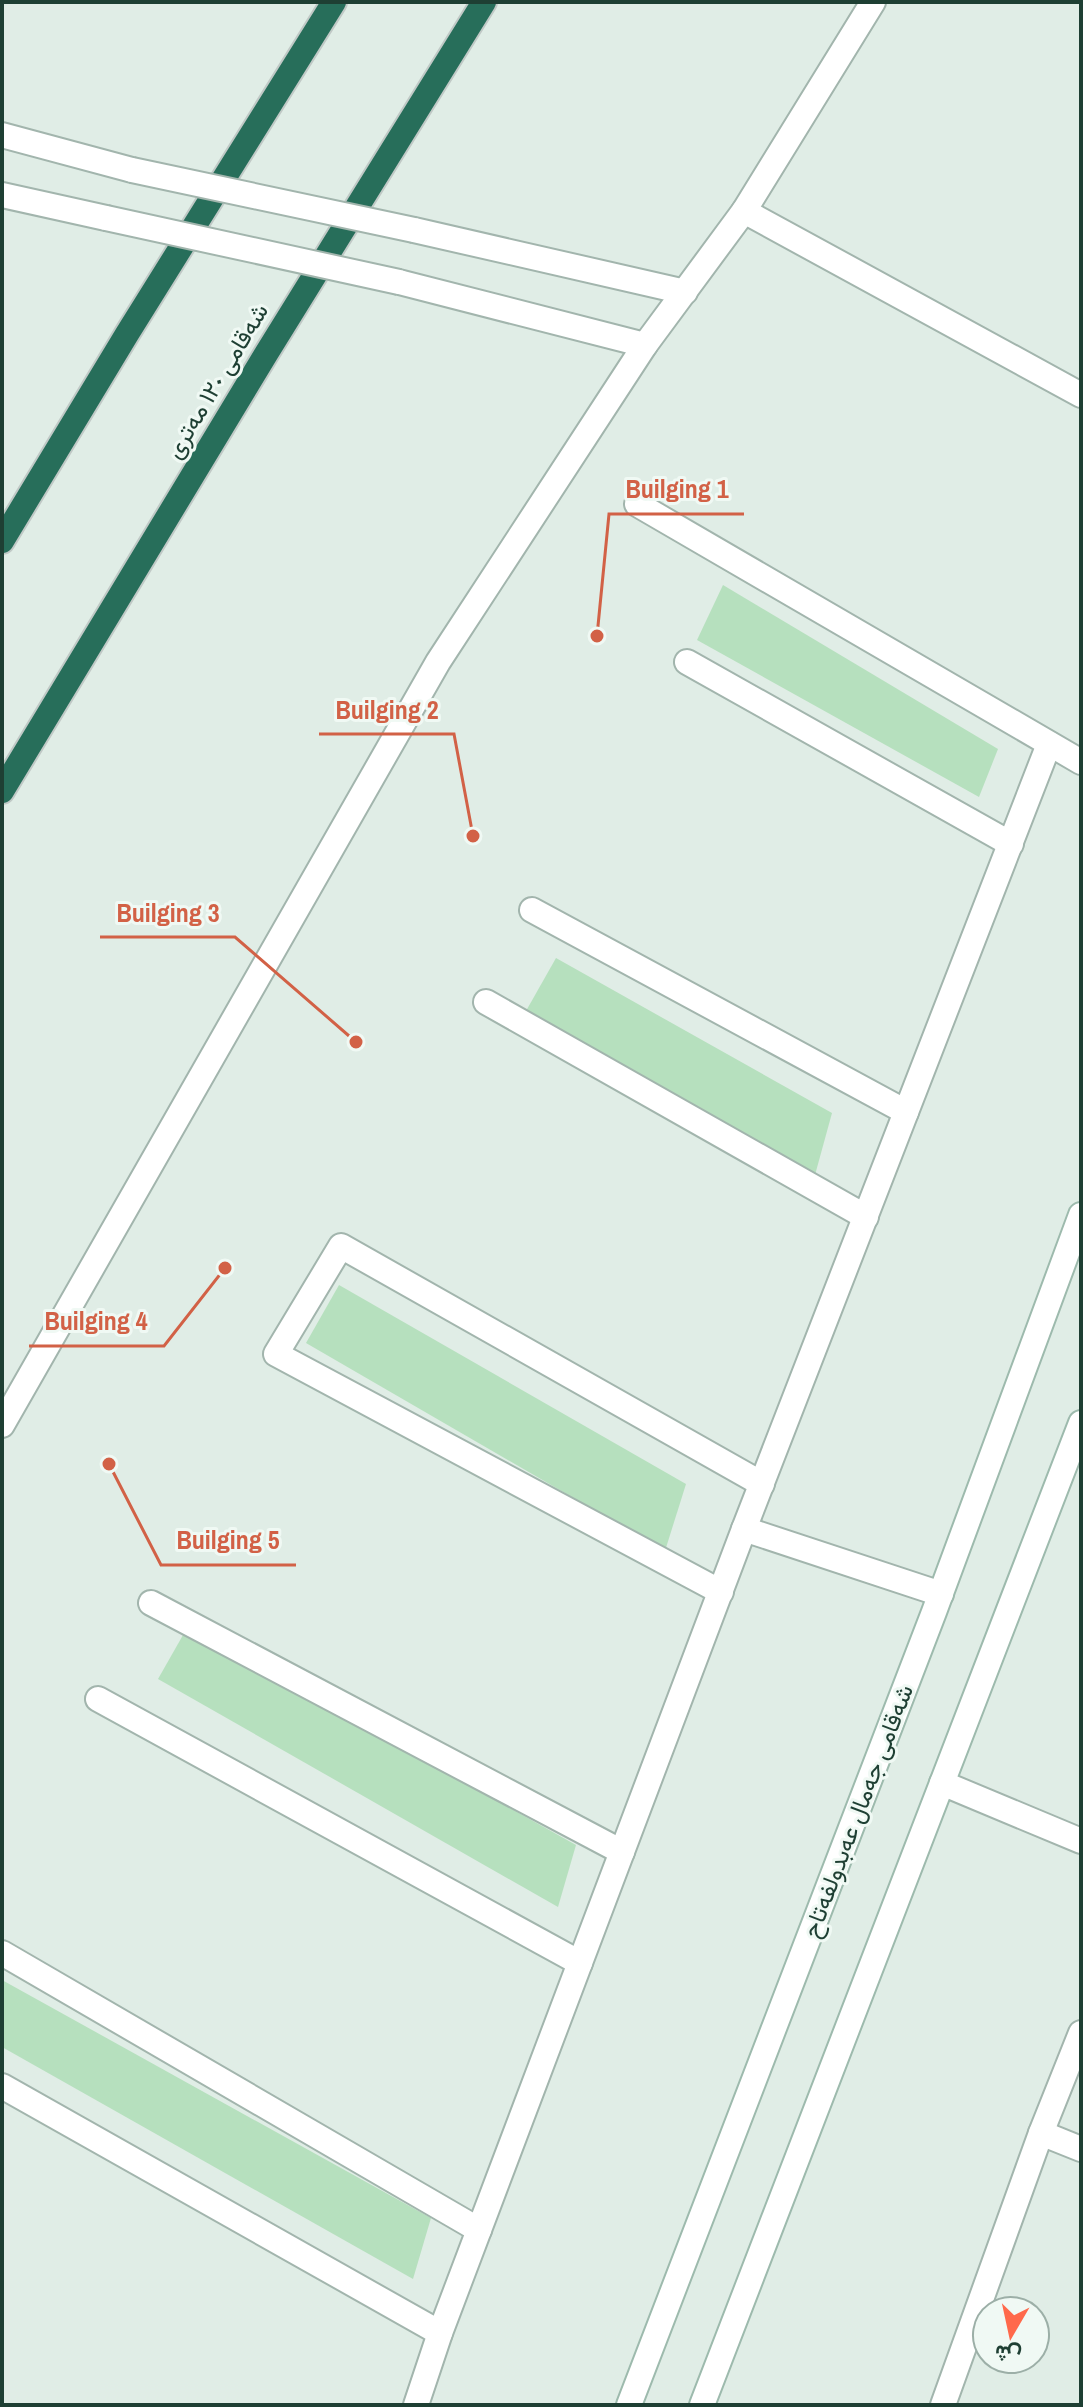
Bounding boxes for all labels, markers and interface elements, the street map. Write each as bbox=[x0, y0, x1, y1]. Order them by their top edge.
street label: شەقامی ١٢٠ مەتری bbox=[157, 297, 275, 464]
callout: Builging 1 bbox=[609, 464, 744, 514]
text: Builging 1 bbox=[625, 471, 729, 506]
callout: Builging 2 bbox=[319, 684, 454, 734]
text: Builging 2 bbox=[335, 692, 439, 727]
callout: Builging 3 bbox=[100, 887, 235, 937]
text: Builging 3 bbox=[116, 895, 220, 930]
callout: Builging 4 bbox=[29, 1296, 164, 1346]
text: Builging 4 bbox=[44, 1303, 148, 1338]
callout: Builging 5 bbox=[161, 1515, 296, 1565]
text: Builging 5 bbox=[176, 1522, 280, 1557]
street label: شەقامی جەمال عەبدولفەتاح bbox=[794, 1680, 921, 1942]
north arrow bbox=[971, 2295, 1051, 2375]
text: ش bbox=[992, 2338, 1023, 2372]

